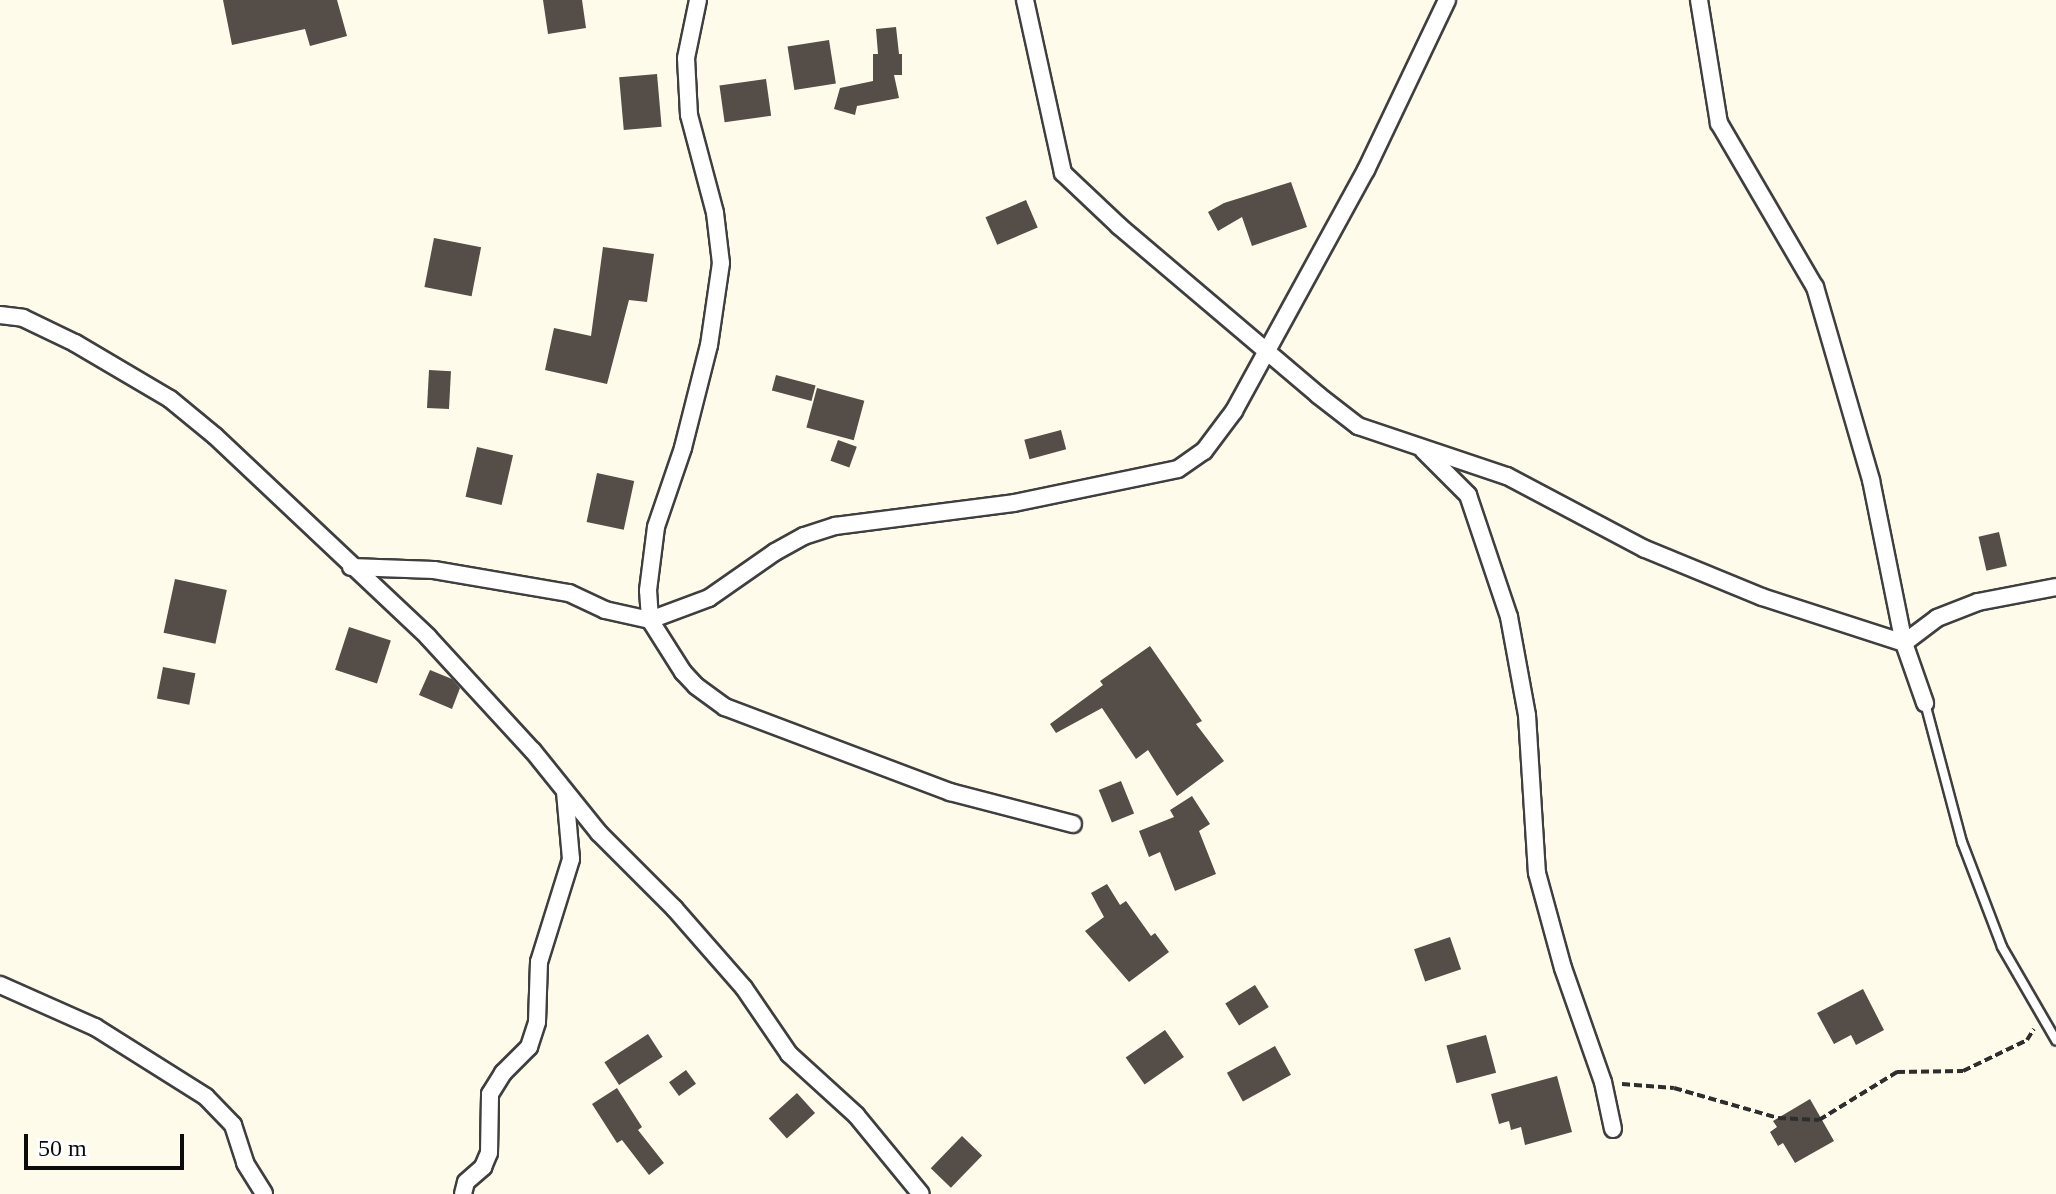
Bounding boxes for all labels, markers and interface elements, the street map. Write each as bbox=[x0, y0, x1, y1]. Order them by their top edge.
scale bar bbox=[28, 1118, 188, 1168]
text: 50 m bbox=[38, 1135, 87, 1161]

